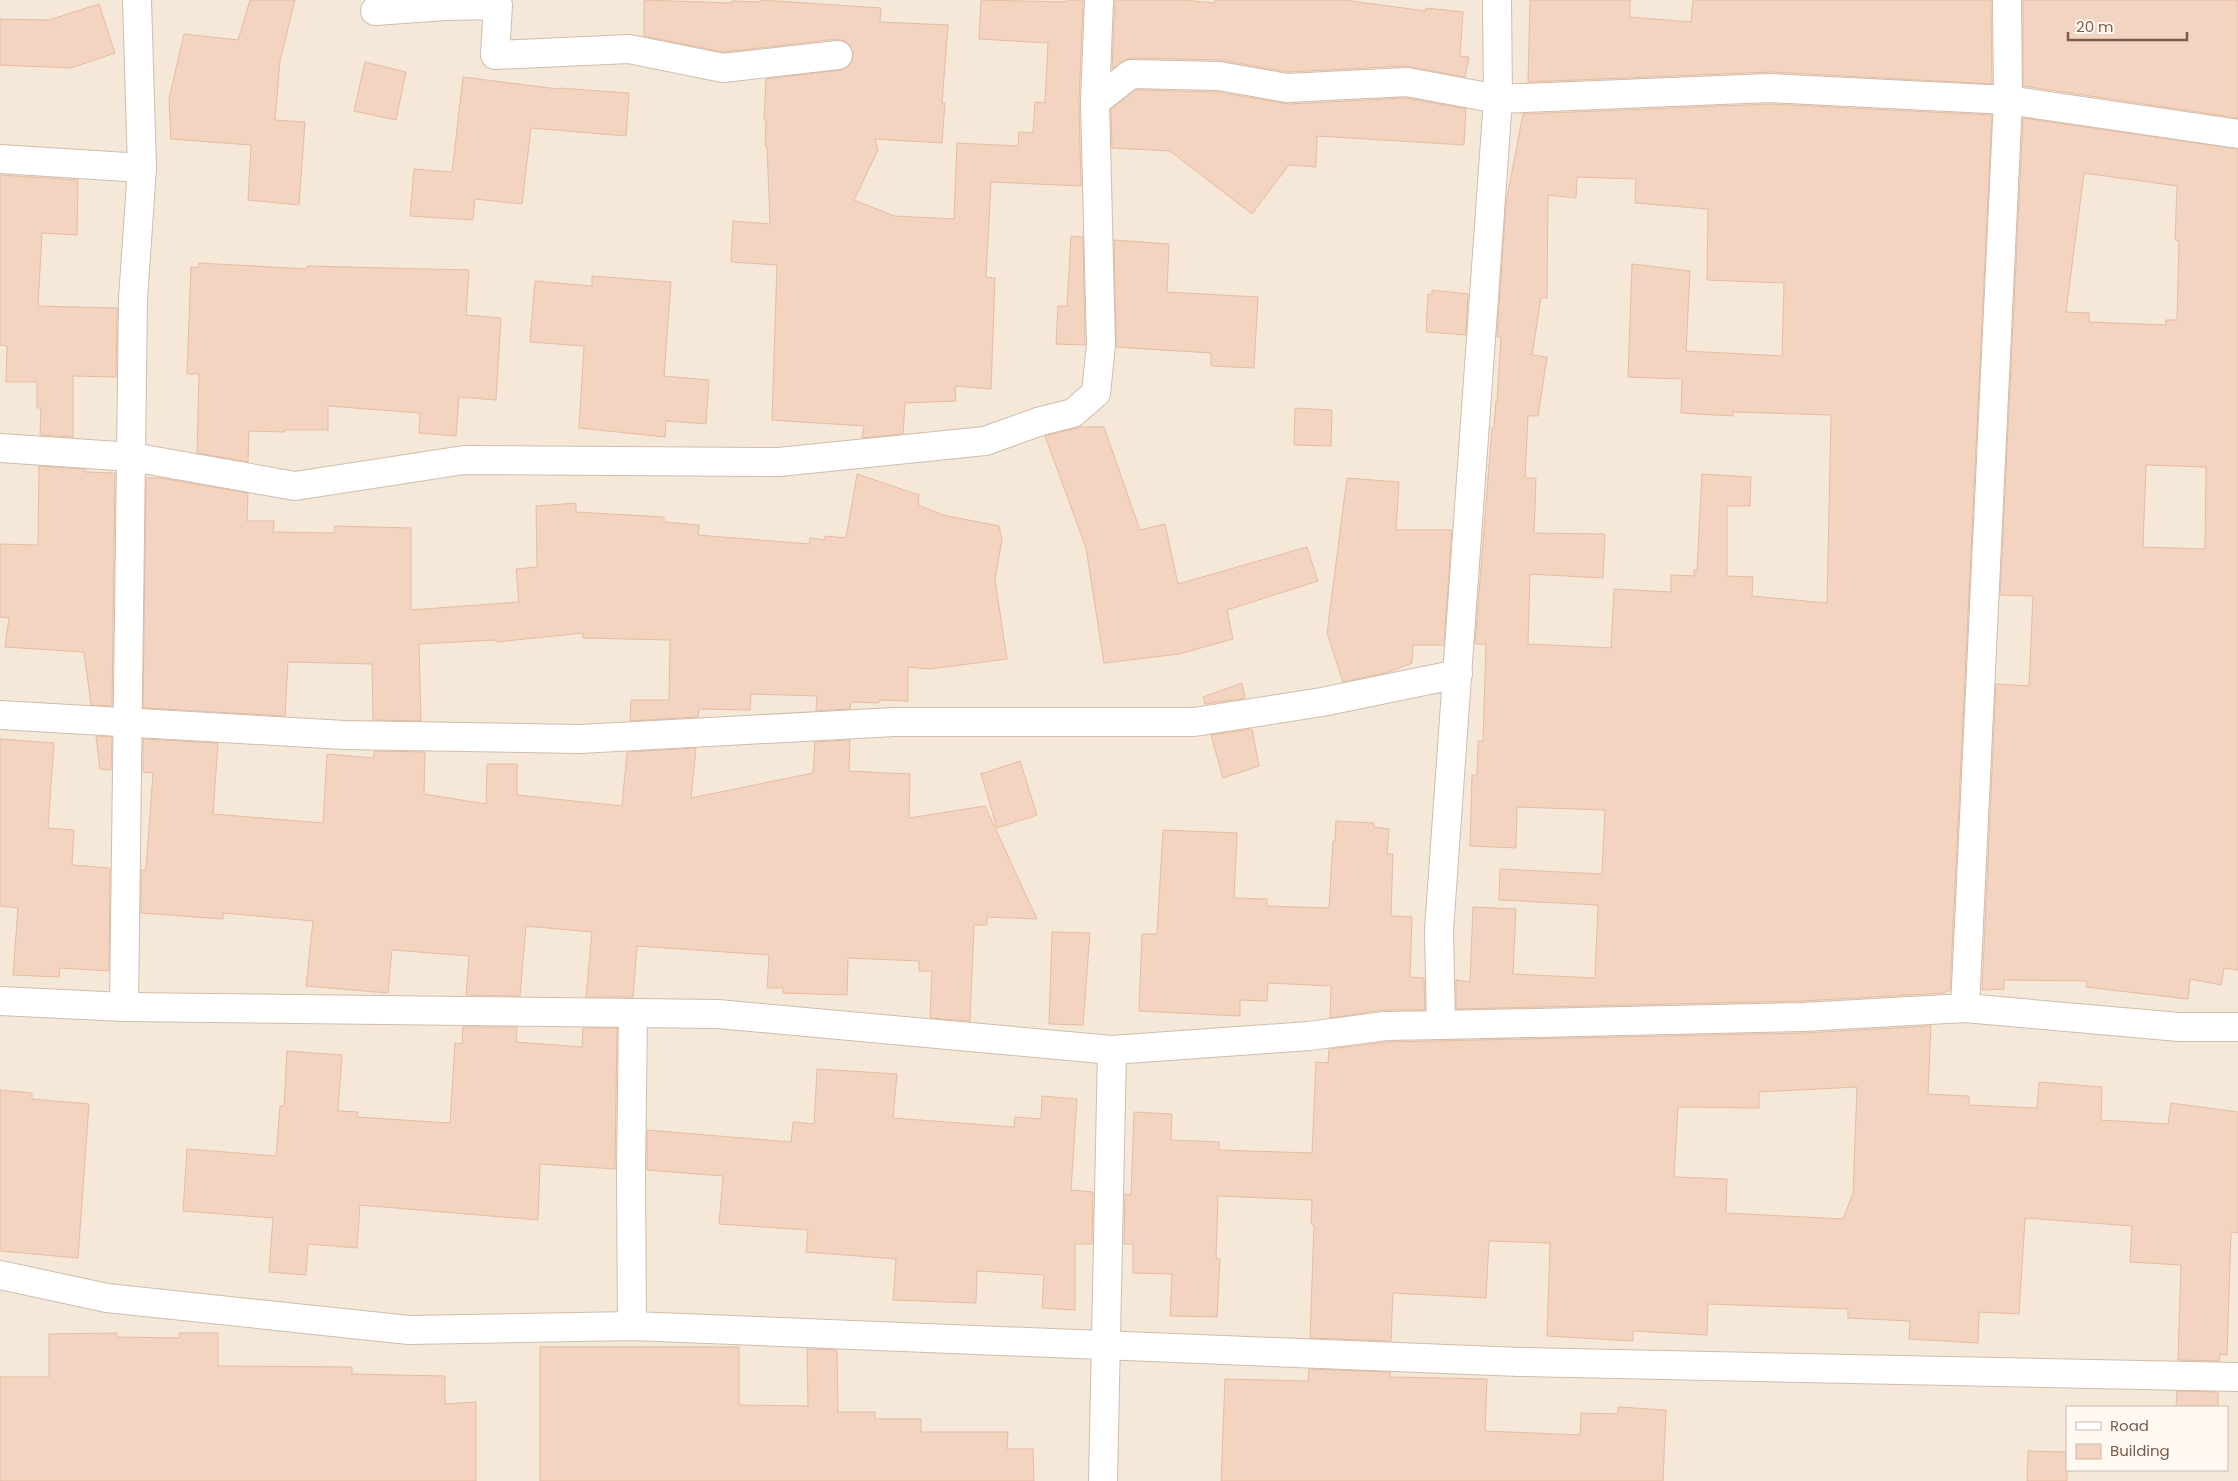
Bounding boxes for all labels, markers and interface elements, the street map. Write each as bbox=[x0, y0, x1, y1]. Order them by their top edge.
scale bar bbox=[2068, 10, 2187, 42]
text: 20 m bbox=[2076, 16, 2114, 37]
legend bbox=[2066, 1406, 2228, 1471]
text: Road bbox=[2110, 1415, 2149, 1436]
text: Building bbox=[2110, 1440, 2170, 1461]

